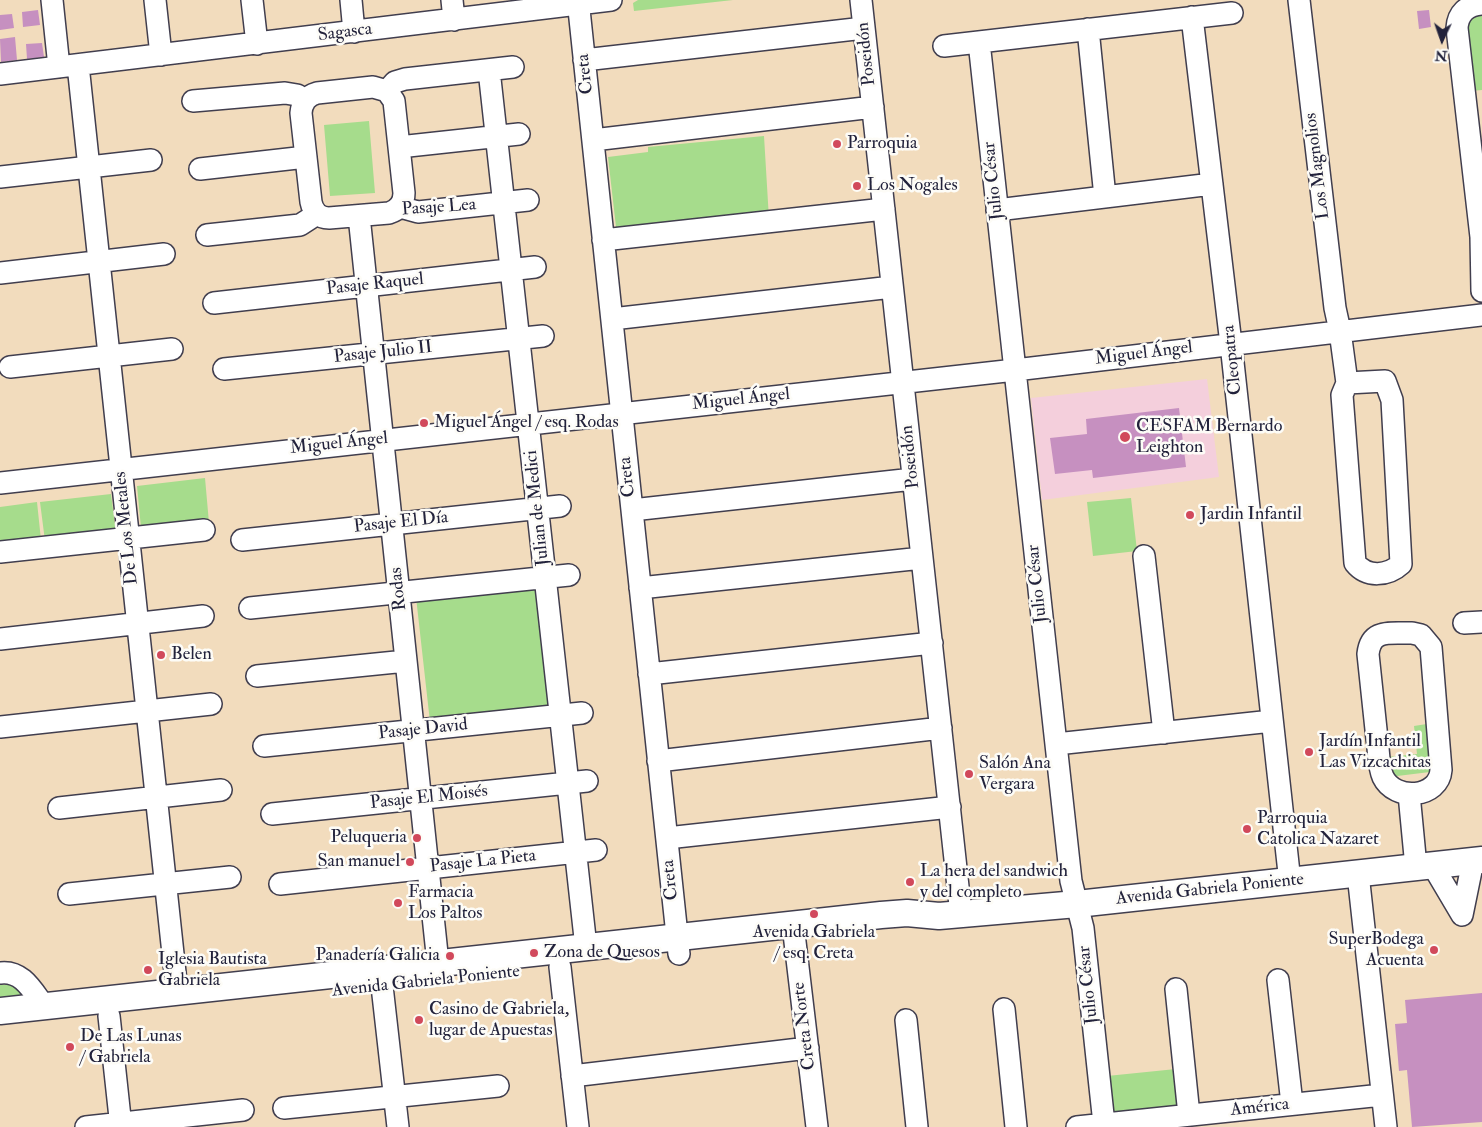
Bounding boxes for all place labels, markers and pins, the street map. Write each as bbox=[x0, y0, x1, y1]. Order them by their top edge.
place label: Parroquia bbox=[847, 133, 917, 155]
marker: Parroquia bbox=[831, 138, 843, 150]
place label: Los Nogales bbox=[867, 175, 958, 197]
marker: Los Nogales bbox=[851, 180, 863, 192]
place label: Miguel Ángel / esq. Rodas bbox=[434, 412, 619, 434]
place label: CESFAM Bernardo Leighton bbox=[1136, 416, 1282, 458]
marker: Miguel Ángel / esq. Rodas bbox=[418, 417, 430, 429]
marker: CESFAM Bernardo Leighton bbox=[1118, 430, 1132, 444]
place label: Jardin Infantil bbox=[1200, 504, 1302, 526]
marker: Jardin Infantil bbox=[1184, 509, 1196, 521]
place label: Belen bbox=[171, 644, 212, 666]
marker: Belen bbox=[155, 649, 167, 661]
place label: Jardín Infantil Las Vizcachitas bbox=[1319, 731, 1431, 774]
marker: Jardín Infantil Las Vizcachitas bbox=[1303, 746, 1315, 758]
place label: Salón Ana Vergara bbox=[979, 753, 1051, 796]
marker: Salón Ana Vergara bbox=[963, 768, 975, 780]
place label: Parroquia Catolica Nazaret bbox=[1257, 808, 1379, 851]
marker: Parroquia Catolica Nazaret bbox=[1241, 823, 1253, 835]
place label: Peluqueria bbox=[331, 827, 407, 849]
marker: Peluqueria bbox=[411, 832, 423, 844]
place label: San manuel bbox=[318, 851, 400, 873]
marker: San manuel bbox=[404, 856, 416, 868]
place label: La hera del sandwich y del completo bbox=[920, 861, 1068, 904]
marker: La hera del sandwich y del completo bbox=[904, 876, 916, 888]
place label: Farmacia Los Paltos bbox=[408, 882, 482, 924]
marker: Farmacia Los Paltos bbox=[392, 897, 404, 909]
marker: Avenida Gabriela / esq. Creta bbox=[808, 908, 820, 920]
place label: Avenida Gabriela / esq. Creta bbox=[753, 922, 875, 964]
place label: SuperBodega Acuenta bbox=[1329, 929, 1424, 972]
place label: Zona de Quesos bbox=[544, 942, 660, 964]
marker: SuperBodega Acuenta bbox=[1428, 944, 1440, 956]
place label: Panadería Galicia bbox=[315, 945, 440, 967]
marker: Zona de Quesos bbox=[528, 947, 540, 959]
place label: Iglesia Bautista Gabriela bbox=[158, 949, 267, 992]
marker: Panadería Galicia bbox=[444, 950, 456, 962]
marker: Iglesia Bautista Gabriela bbox=[142, 964, 154, 976]
place label: Casino de Gabriela, lugar de Apuestas bbox=[429, 999, 569, 1042]
marker: Casino de Gabriela, lugar de Apuestas bbox=[413, 1014, 425, 1026]
place label: De Las Lunas / Gabriela bbox=[80, 1026, 182, 1068]
marker: De Las Lunas / Gabriela bbox=[64, 1041, 76, 1053]

